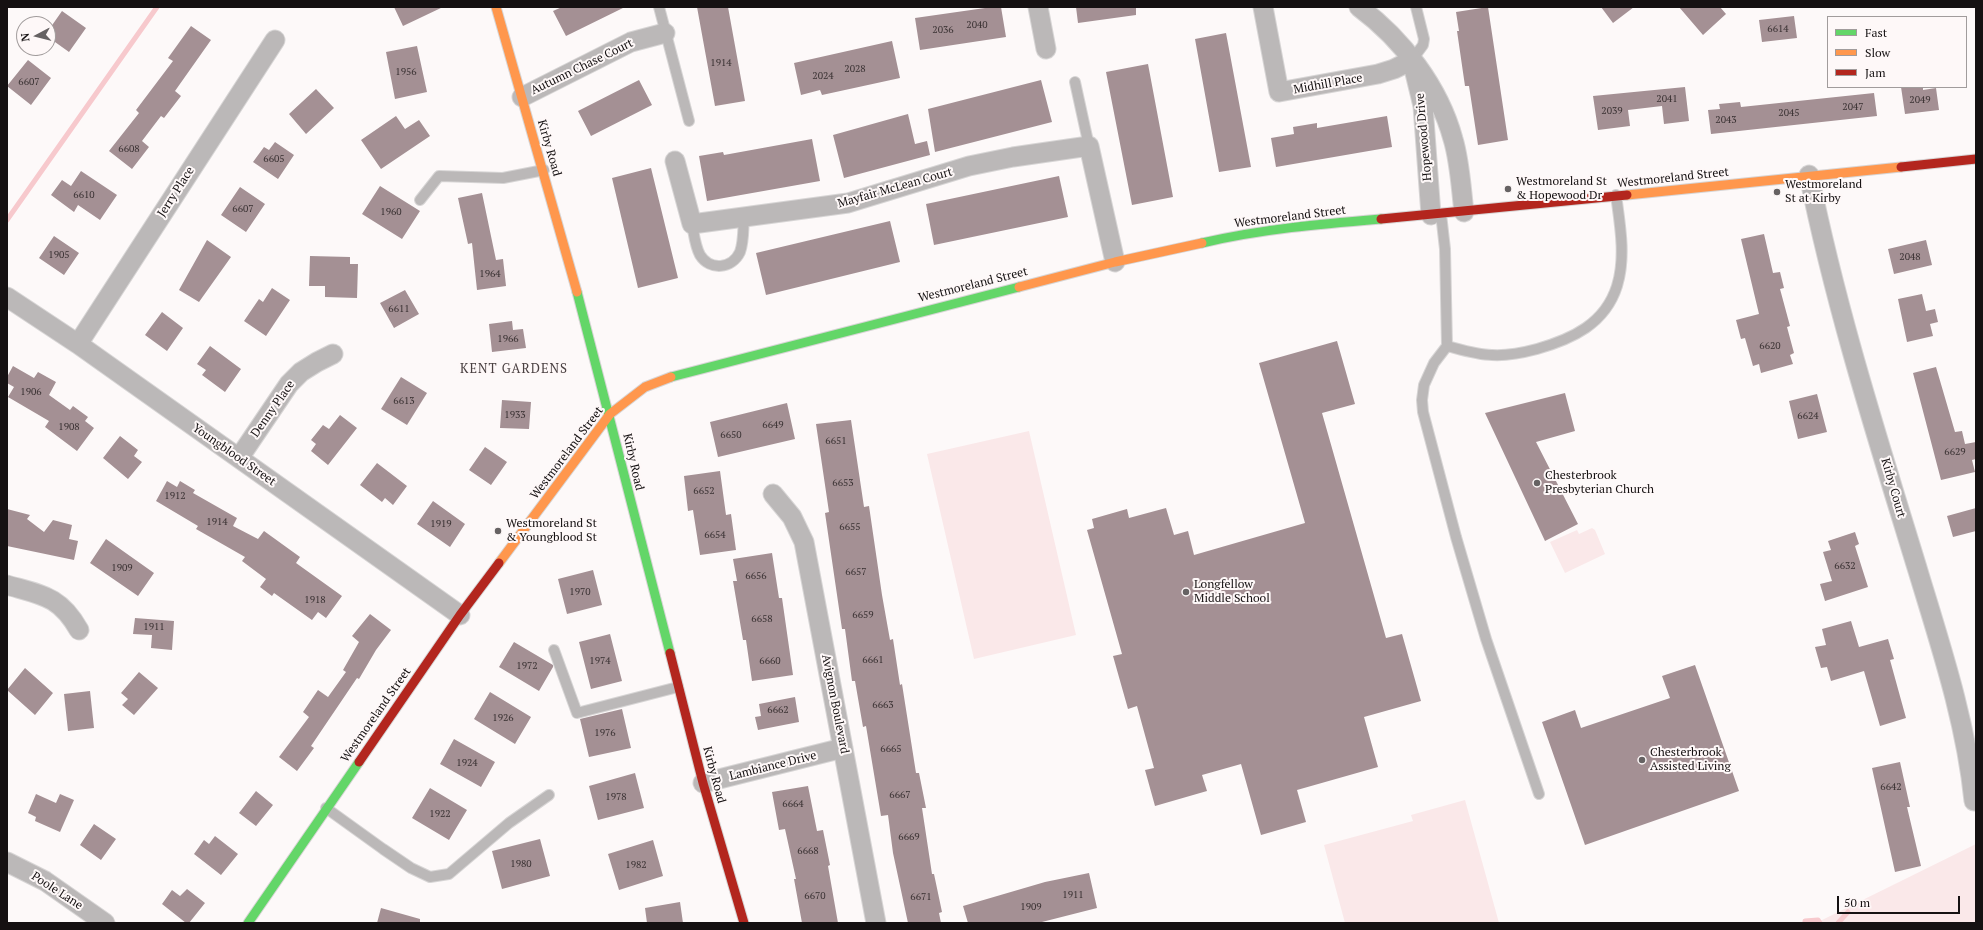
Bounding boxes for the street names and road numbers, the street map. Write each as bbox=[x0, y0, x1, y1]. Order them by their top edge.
street label: Autumn Chase Court bbox=[529, 36, 635, 98]
street label: Midhill Place bbox=[1292, 71, 1364, 97]
street label: Hopewood Drive bbox=[1413, 92, 1435, 182]
street label: Kirby Road bbox=[534, 118, 564, 178]
street label: Jerry Place bbox=[155, 164, 197, 220]
street label: Mayfair McLean Court bbox=[836, 165, 954, 211]
street label: Westmoreland Street bbox=[1616, 165, 1730, 191]
street label: Westmoreland Street bbox=[1233, 203, 1347, 231]
street label: Westmoreland Street bbox=[917, 264, 1029, 306]
street label: Denny Place bbox=[248, 378, 298, 440]
street label: Westmoreland Street bbox=[528, 404, 606, 502]
street label: Youngblood Street bbox=[189, 421, 279, 489]
street label: Kirby Road bbox=[619, 432, 647, 492]
street label: Kirby Court bbox=[1878, 457, 1908, 519]
street label: Avignon Boulevard bbox=[818, 653, 852, 755]
street label: Westmoreland Street bbox=[338, 665, 414, 765]
street label: Kirby Road bbox=[700, 745, 728, 805]
street label: Lambiance Drive bbox=[728, 748, 818, 784]
street label: Poole Lane bbox=[29, 869, 85, 913]

